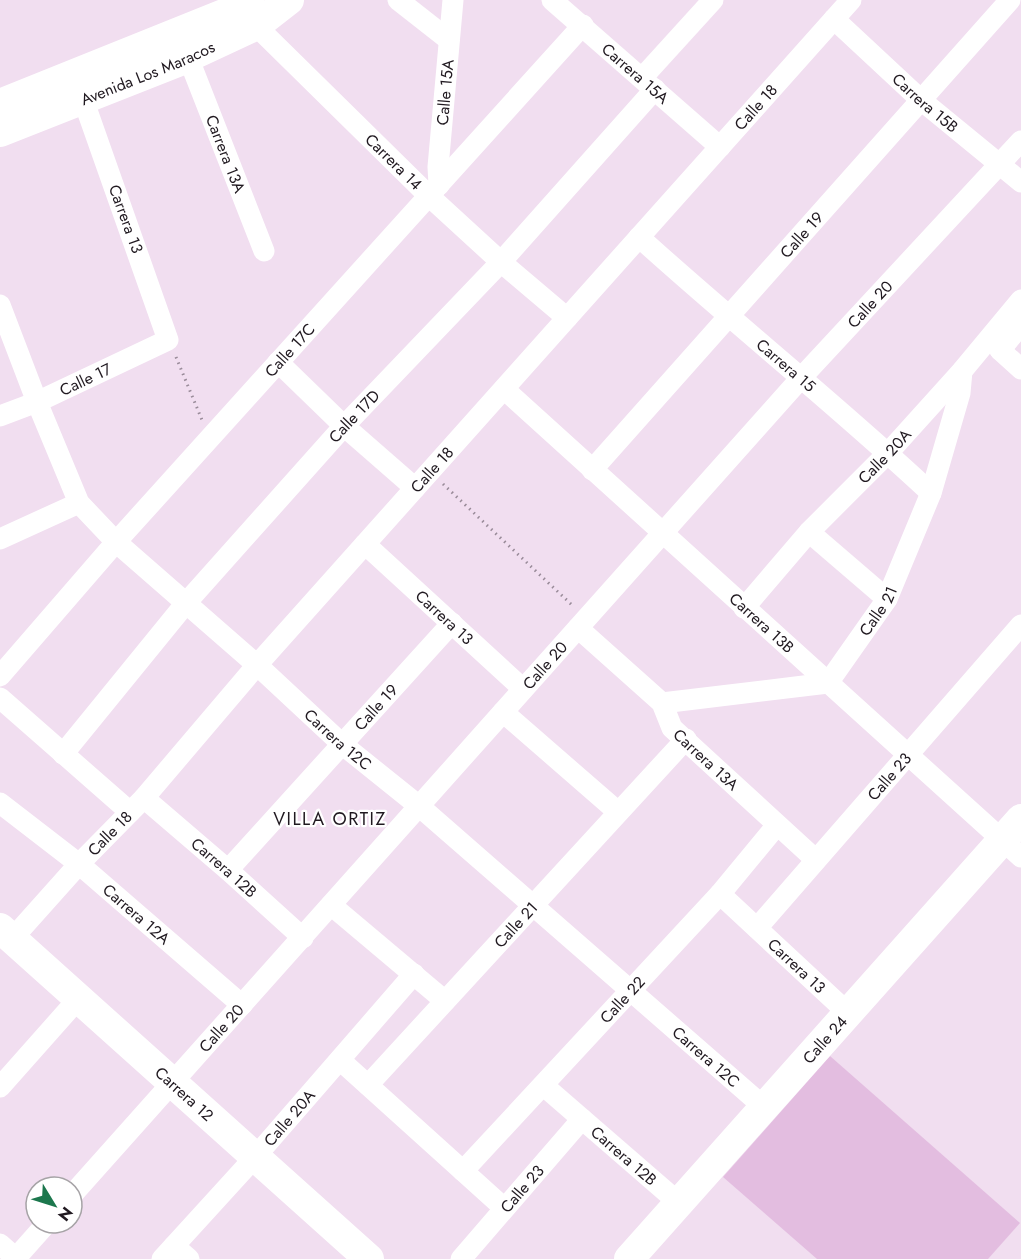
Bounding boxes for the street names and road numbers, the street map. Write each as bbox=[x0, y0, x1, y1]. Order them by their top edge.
street label: Avenida Los Maracos bbox=[77, 35, 218, 111]
street label: Carrera 15A bbox=[597, 37, 674, 109]
street label: Calle 15A bbox=[430, 58, 459, 126]
street label: Carrera 15B bbox=[887, 68, 964, 138]
street label: Calle 18 bbox=[729, 79, 782, 135]
street label: Carrera 13A bbox=[200, 111, 252, 197]
street label: Carrera 14 bbox=[360, 128, 428, 195]
street label: Carrera 13 bbox=[103, 181, 149, 257]
street label: Calle 19 bbox=[774, 206, 828, 263]
street label: Calle 20 bbox=[842, 275, 898, 333]
street label: Calle 17C bbox=[259, 318, 320, 382]
street label: Carrera 15 bbox=[751, 333, 821, 397]
street label: Calle 17 bbox=[56, 357, 115, 401]
street label: Calle 17D bbox=[323, 384, 385, 448]
street label: Calle 20A bbox=[852, 423, 917, 489]
street label: Calle 18 bbox=[405, 441, 459, 498]
street label: Calle 21 bbox=[853, 583, 903, 640]
street label: Carrera 13 bbox=[410, 584, 479, 650]
street label: Carrera 13B bbox=[724, 587, 800, 658]
street label: Calle 20 bbox=[517, 636, 573, 694]
street label: Calle 19 bbox=[349, 679, 403, 735]
street label: Carrera 12C bbox=[299, 703, 377, 775]
street label: Carrera 13A bbox=[668, 723, 745, 796]
street label: Calle 23 bbox=[862, 747, 917, 805]
street label: Calle 18 bbox=[82, 805, 137, 861]
street label: Carrera 12B bbox=[186, 832, 262, 903]
street label: Carrera 12A bbox=[98, 878, 176, 950]
street label: Calle 21 bbox=[488, 896, 543, 953]
street label: Carrera 13 bbox=[763, 933, 831, 998]
street label: Calle 22 bbox=[594, 971, 650, 1028]
street label: Calle 20 bbox=[193, 999, 249, 1057]
street label: Calle 24 bbox=[797, 1010, 852, 1069]
street label: Carrera 12C bbox=[667, 1021, 745, 1092]
street label: Carrera 12 bbox=[150, 1061, 219, 1126]
street label: Calle 20A bbox=[258, 1084, 320, 1151]
street label: Carrera 12B bbox=[586, 1120, 662, 1191]
street label: Calle 23 bbox=[494, 1159, 549, 1218]

